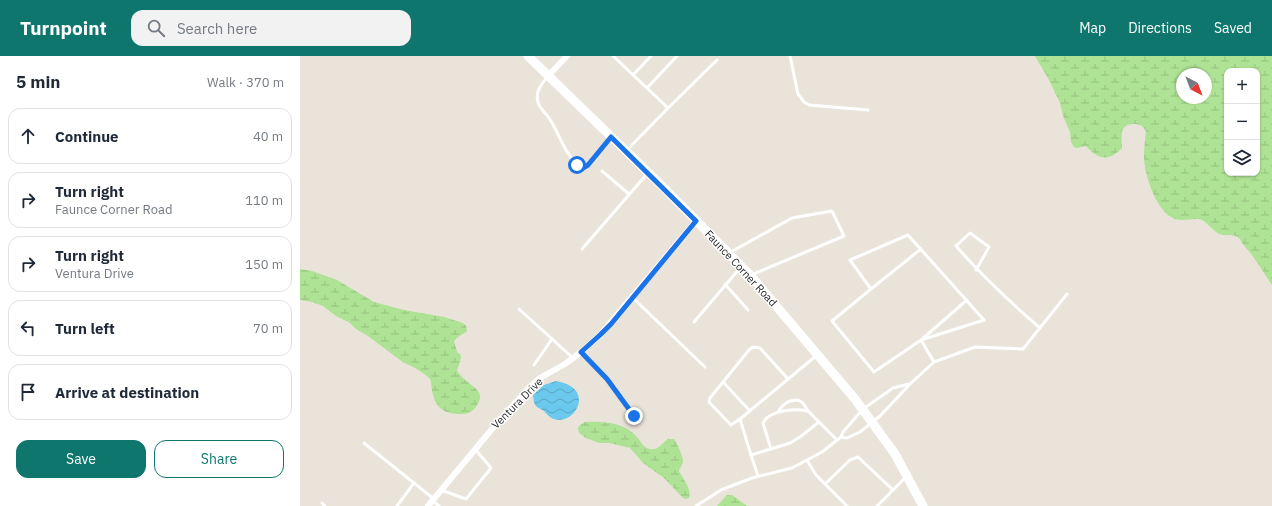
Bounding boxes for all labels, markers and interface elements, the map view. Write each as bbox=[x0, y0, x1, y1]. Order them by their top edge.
search box bbox=[131, 10, 411, 46]
text: Turnpoint bbox=[20, 16, 107, 40]
icon: search bbox=[145, 17, 167, 39]
text: Search here bbox=[177, 19, 257, 38]
text: Map bbox=[1079, 19, 1106, 37]
text: Directions bbox=[1128, 19, 1192, 37]
text: Saved bbox=[1214, 19, 1252, 37]
north arrow bbox=[1176, 68, 1212, 104]
map controls bbox=[1224, 68, 1260, 176]
button: + bbox=[1224, 68, 1260, 104]
text: 5 min bbox=[16, 71, 60, 93]
text: Walk · 370 m bbox=[207, 74, 284, 91]
button: − bbox=[1224, 104, 1260, 140]
icon: ahead bbox=[17, 125, 39, 147]
text: Continue bbox=[55, 127, 119, 146]
text: 40 m bbox=[253, 128, 283, 145]
button: layers bbox=[1224, 140, 1260, 176]
route start bbox=[568, 156, 586, 174]
text: Turn right bbox=[55, 182, 124, 201]
icon: right bbox=[17, 189, 39, 211]
text: 110 m bbox=[245, 192, 283, 209]
text: Faunce Corner Road bbox=[55, 201, 173, 218]
street label: Faunce Corner Road bbox=[702, 227, 780, 309]
text: Turn right bbox=[55, 246, 124, 265]
icon: right bbox=[17, 253, 39, 275]
text: 150 m bbox=[245, 256, 283, 273]
text: Ventura Drive bbox=[55, 265, 134, 282]
icon: left bbox=[17, 317, 39, 339]
text: Turn left bbox=[55, 319, 115, 338]
text: 70 m bbox=[253, 320, 283, 337]
street label: Ventura Drive bbox=[488, 374, 546, 432]
icon: arrive bbox=[17, 381, 39, 403]
text: Arrive at destination bbox=[55, 383, 199, 402]
route end bbox=[625, 407, 643, 425]
button: Save bbox=[16, 440, 146, 478]
button: Share bbox=[154, 440, 284, 478]

